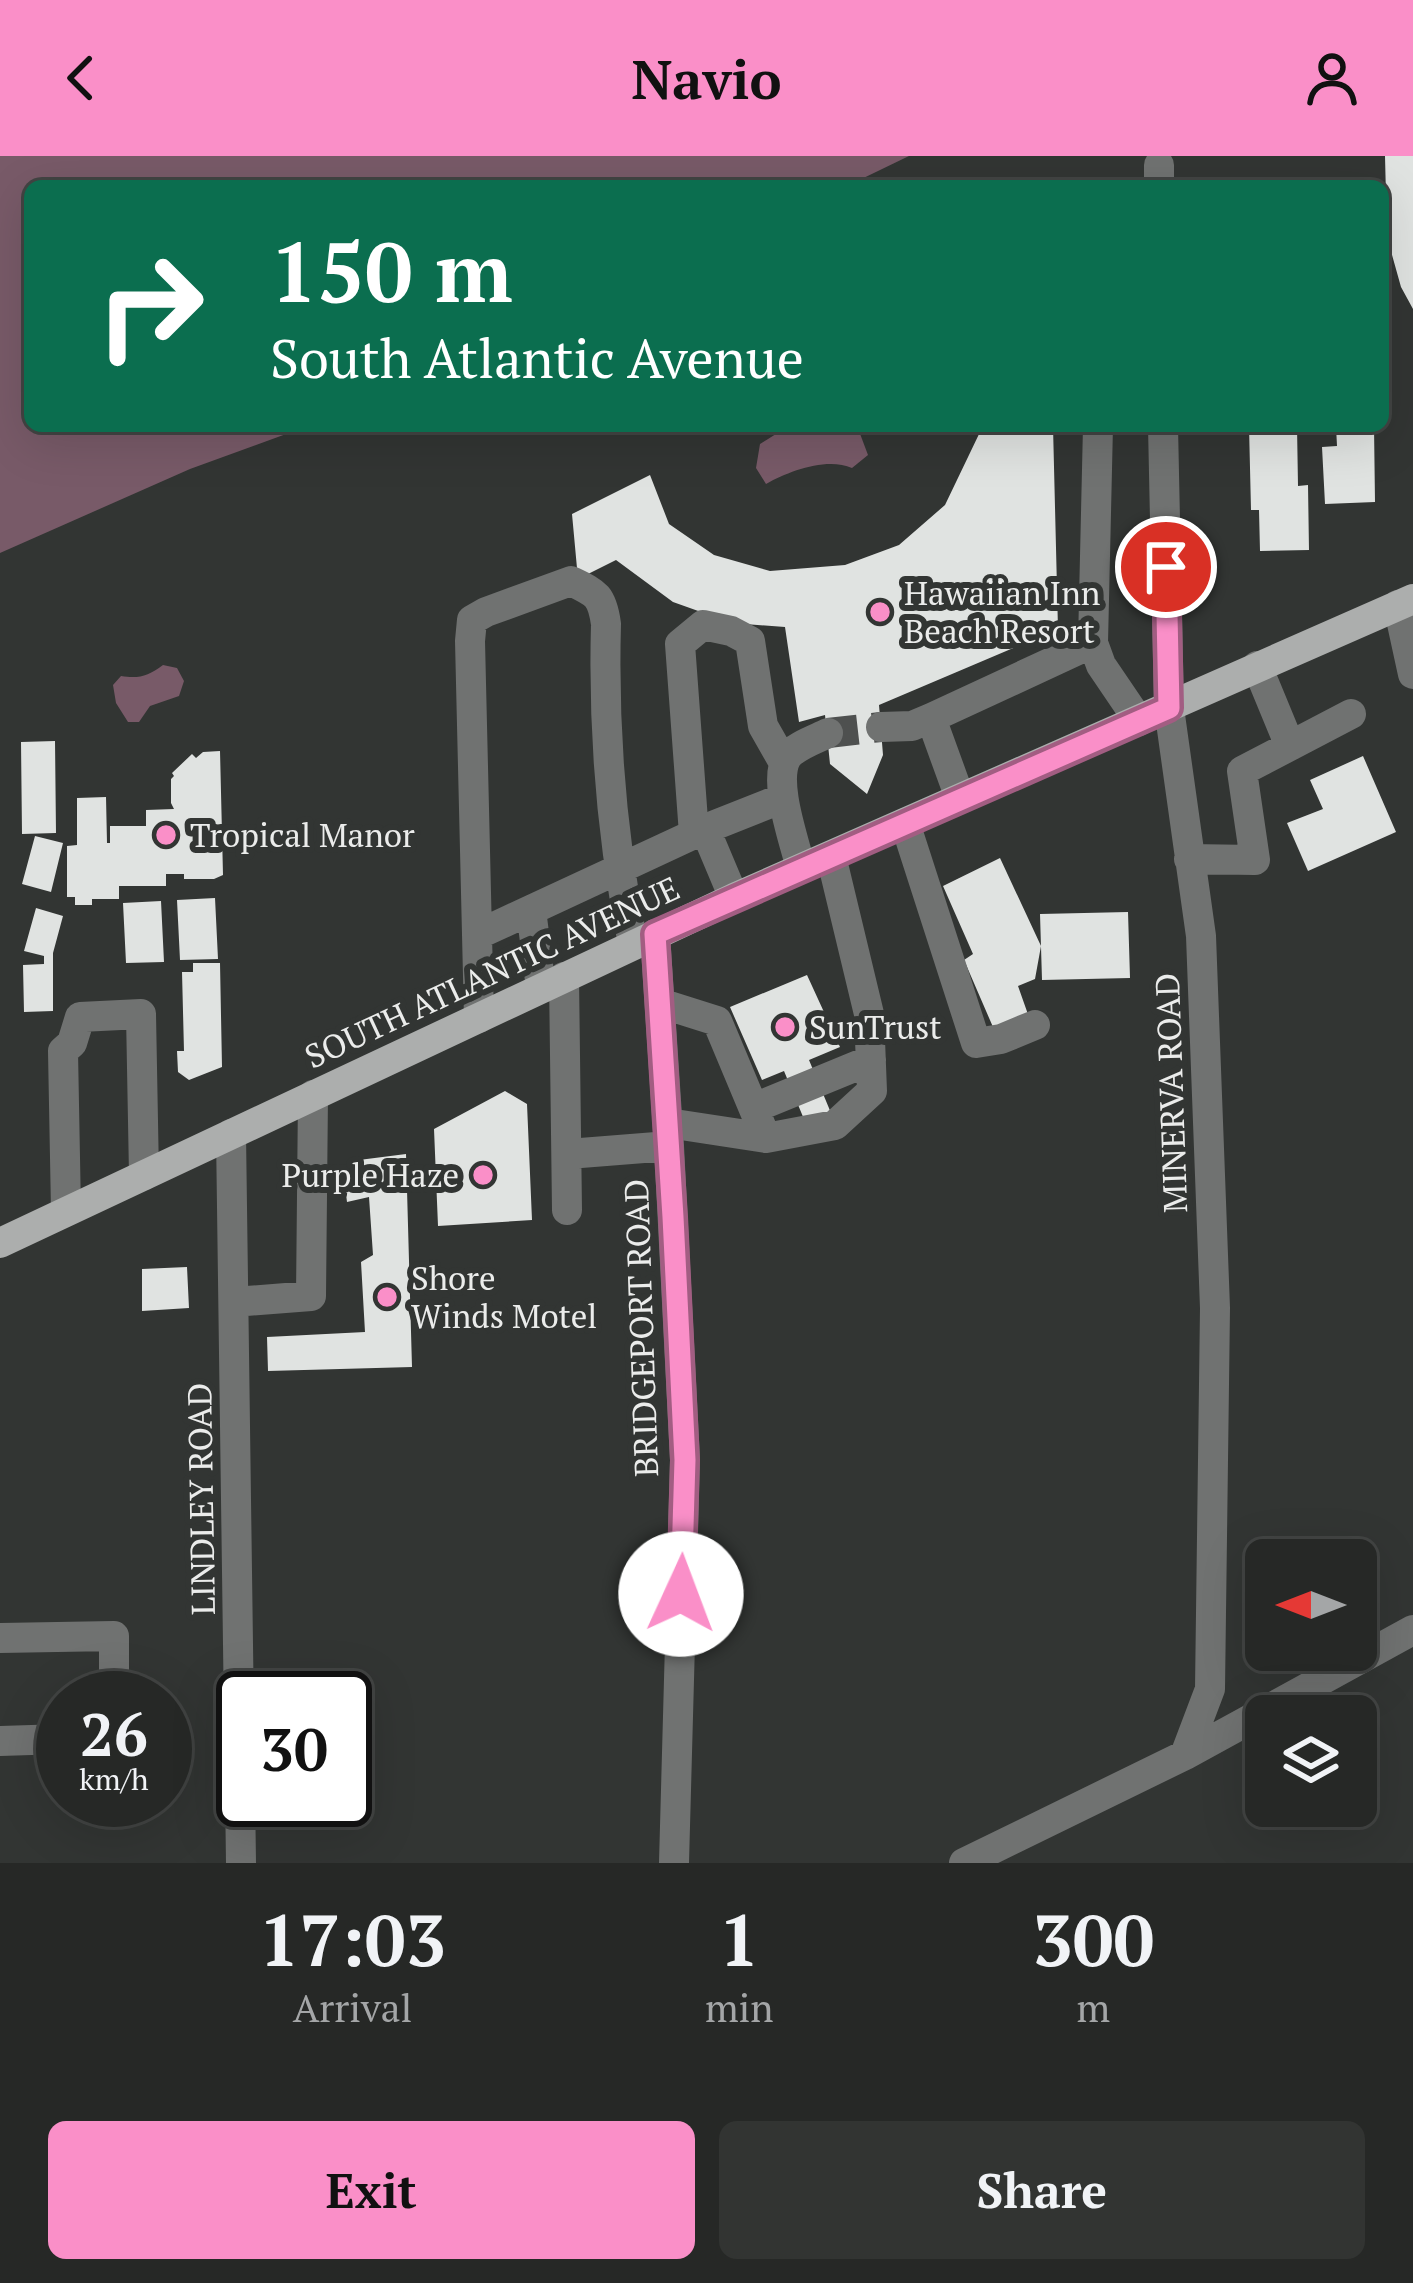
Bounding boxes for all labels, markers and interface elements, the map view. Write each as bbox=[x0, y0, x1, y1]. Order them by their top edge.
text: Navio bbox=[631, 43, 782, 114]
icon: back bbox=[48, 45, 114, 111]
icon: person bbox=[1299, 45, 1365, 111]
text: 150 m bbox=[270, 215, 513, 326]
icon: right bbox=[72, 228, 228, 384]
text: South Atlantic Avenue bbox=[270, 322, 804, 393]
pin bbox=[1115, 516, 1217, 618]
icon: arrive bbox=[1133, 534, 1199, 600]
place label: Hawaiian Inn Beach Resort bbox=[904, 571, 1101, 652]
marker: Hawaiian Inn Beach Resort bbox=[867, 599, 893, 625]
place label: Tropical Manor bbox=[190, 813, 415, 856]
marker: Tropical Manor bbox=[153, 822, 179, 848]
street label: SOUTH ATLANTIC AVENUE bbox=[298, 866, 686, 1077]
street label: MINERVA ROAD bbox=[1145, 972, 1196, 1214]
place label: SunTrust bbox=[809, 1005, 942, 1048]
marker: SunTrust bbox=[772, 1014, 798, 1040]
place label: Purple Haze bbox=[282, 1153, 459, 1196]
marker: Purple Haze bbox=[470, 1162, 496, 1188]
street label: BRIDGEPORT ROAD bbox=[614, 1178, 667, 1478]
place label: Shore Winds Motel bbox=[411, 1256, 597, 1337]
marker: Shore Winds Motel bbox=[374, 1284, 400, 1310]
street label: LINDLEY ROAD bbox=[177, 1382, 224, 1616]
position arrow bbox=[618, 1531, 744, 1657]
north arrow bbox=[1245, 1539, 1377, 1671]
map controls bbox=[1245, 1539, 1377, 1827]
speed limit sign: 30 bbox=[216, 1671, 372, 1827]
text: 26 bbox=[80, 1694, 148, 1773]
button: layers bbox=[1245, 1695, 1377, 1827]
text: km/h bbox=[79, 1759, 149, 1799]
text: 17:03 bbox=[259, 1891, 446, 1987]
text: 1 bbox=[719, 1891, 760, 1987]
text: 300 bbox=[1032, 1891, 1154, 1987]
text: Arrival bbox=[293, 1981, 412, 2033]
text: min bbox=[705, 1981, 773, 2033]
text: m bbox=[1076, 1981, 1110, 2033]
button: Exit bbox=[48, 2121, 695, 2259]
button: Share bbox=[719, 2121, 1365, 2259]

